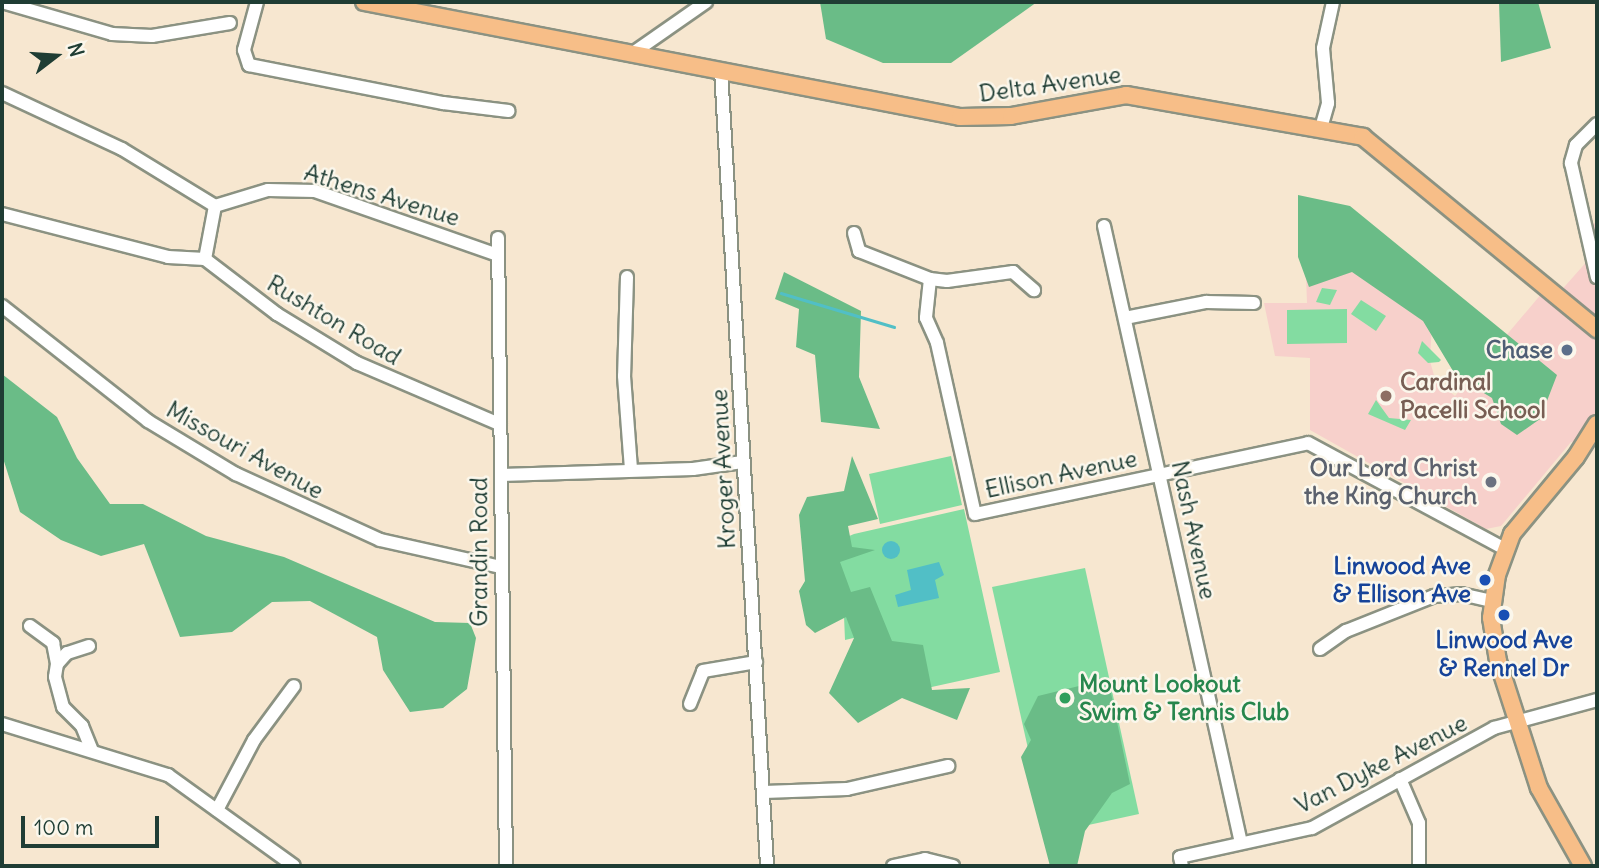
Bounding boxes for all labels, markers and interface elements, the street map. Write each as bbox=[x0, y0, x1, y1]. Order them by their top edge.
north arrow bbox=[21, 21, 91, 91]
text: N bbox=[63, 40, 89, 60]
street label: Delta Avenue bbox=[977, 60, 1123, 108]
street label: Athens Avenue bbox=[301, 158, 463, 232]
street label: Rushton Road bbox=[262, 269, 406, 371]
place label: Chase bbox=[1486, 336, 1553, 364]
marker: Chase bbox=[1559, 342, 1575, 358]
place label: Cardinal Pacelli School bbox=[1400, 368, 1546, 424]
street label: Kroger Avenue bbox=[704, 388, 742, 550]
marker: Cardinal Pacelli School bbox=[1378, 388, 1394, 404]
street label: Missouri Avenue bbox=[161, 395, 329, 505]
street label: Ellison Avenue bbox=[982, 444, 1140, 504]
place label: Our Lord Christ the King Church bbox=[1304, 454, 1477, 510]
street label: Nash Avenue bbox=[1165, 458, 1223, 602]
marker: Our Lord Christ the King Church bbox=[1483, 474, 1499, 490]
street label: Grandin Road bbox=[465, 477, 493, 627]
place label: Linwood Ave & Ellison Ave bbox=[1333, 552, 1471, 608]
marker: Linwood Ave & Ellison Ave bbox=[1477, 572, 1493, 588]
marker: Linwood Ave & Rennel Dr bbox=[1496, 607, 1512, 623]
place label: Linwood Ave & Rennel Dr bbox=[1435, 626, 1573, 682]
place label: Mount Lookout Swim & Tennis Club bbox=[1079, 670, 1289, 726]
marker: Mount Lookout Swim & Tennis Club bbox=[1057, 690, 1073, 706]
street label: Van Dyke Avenue bbox=[1290, 708, 1472, 820]
scale bar bbox=[24, 802, 163, 846]
text: 100 m bbox=[34, 814, 93, 841]

